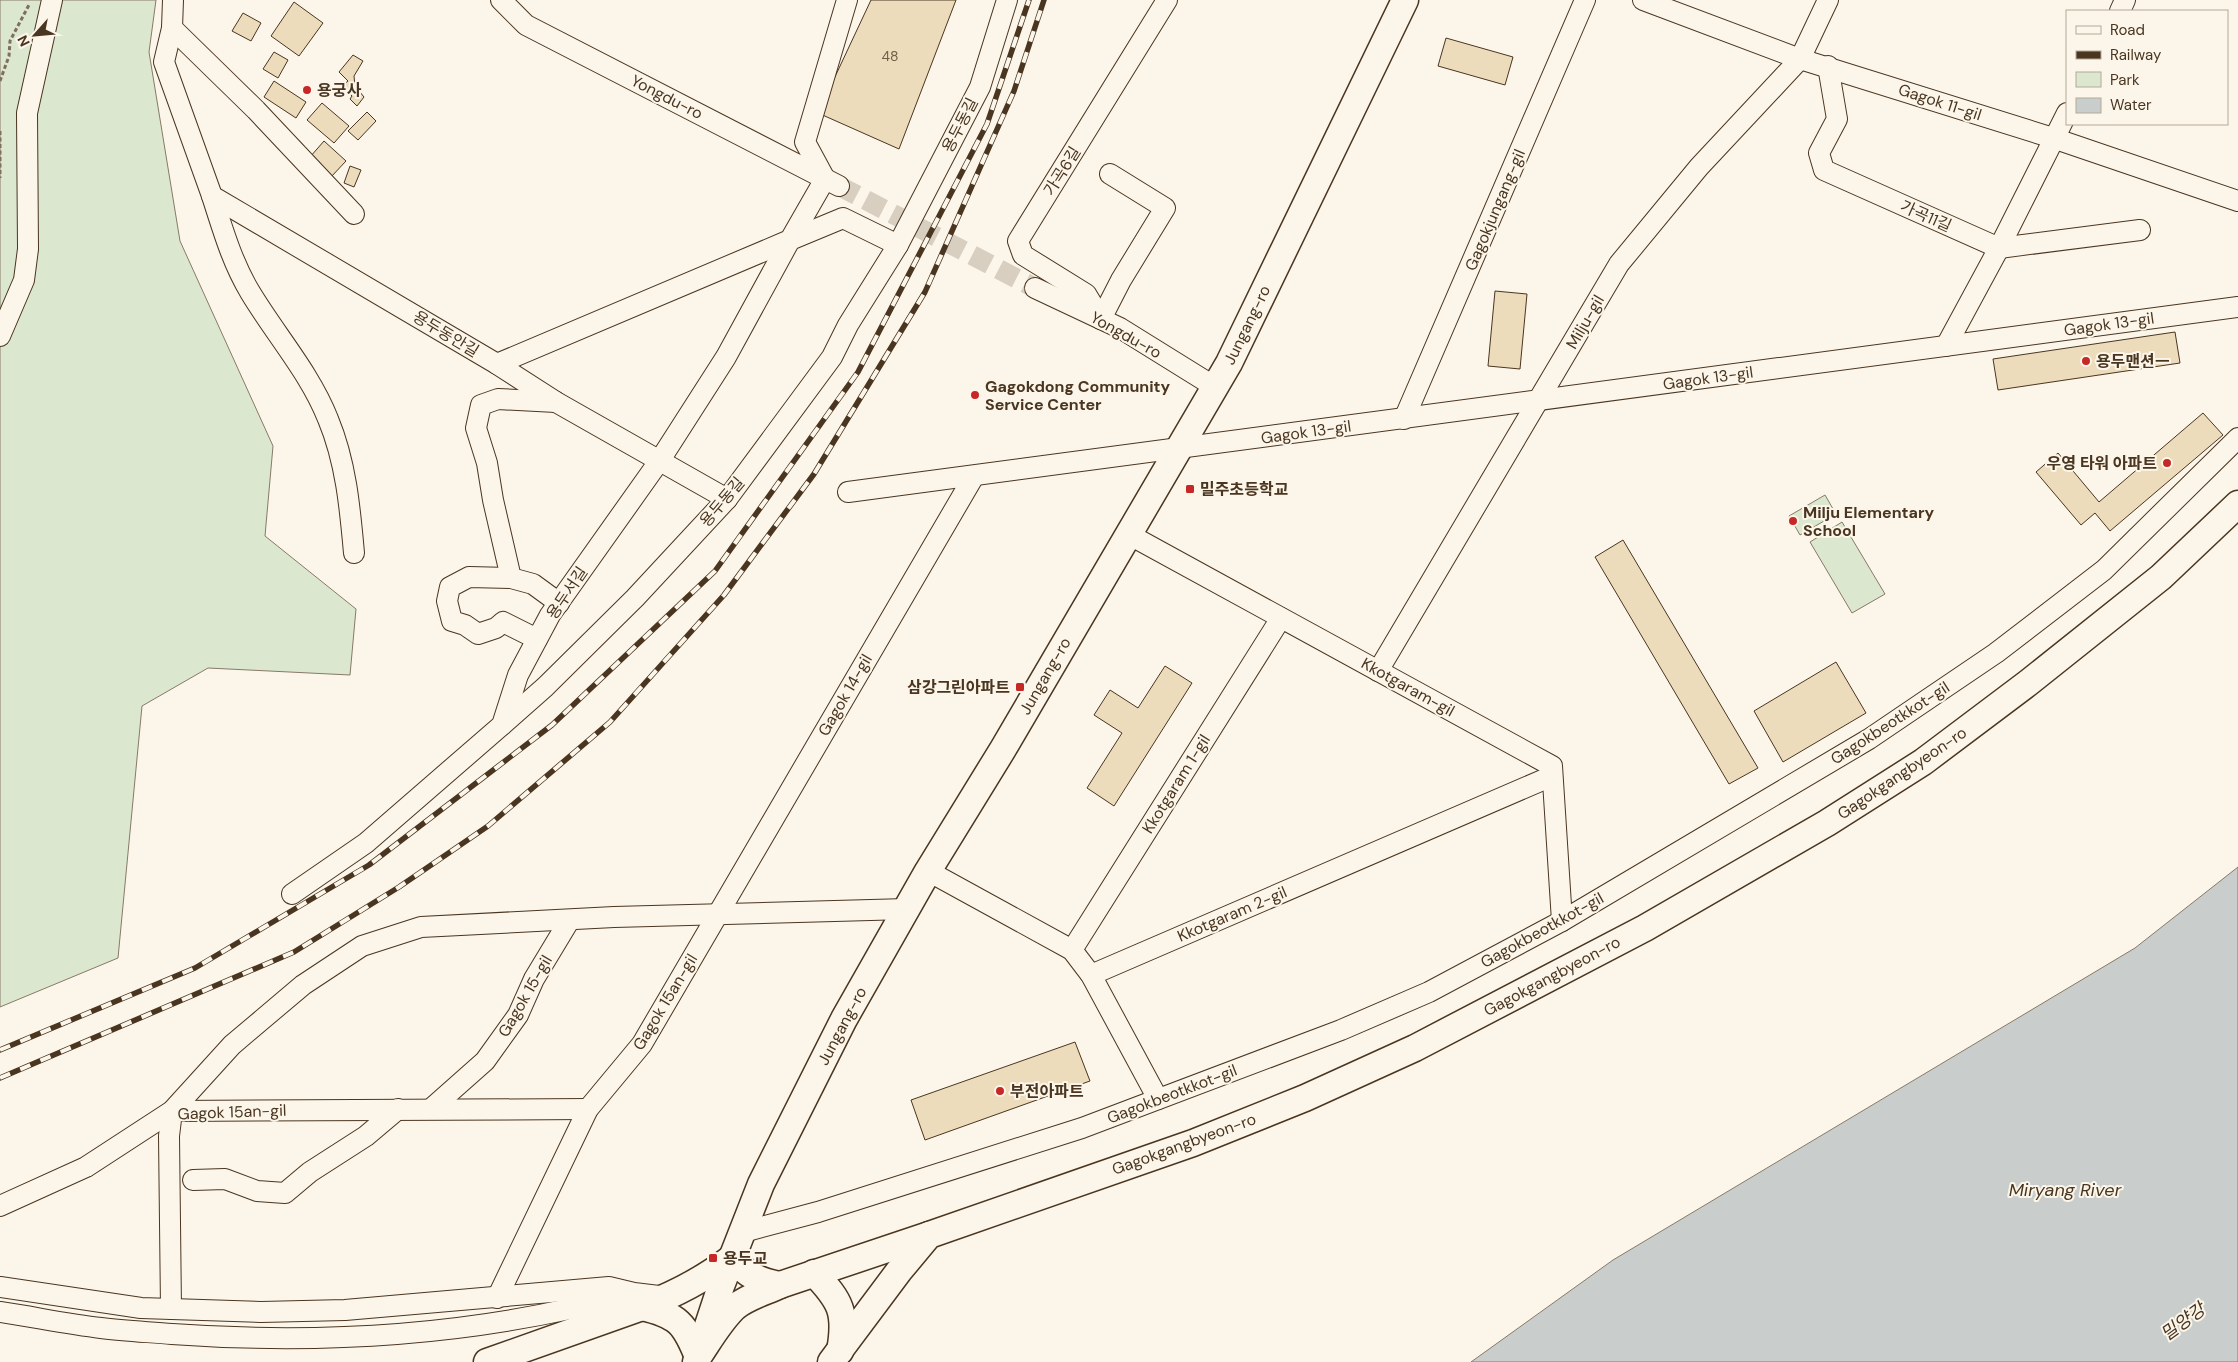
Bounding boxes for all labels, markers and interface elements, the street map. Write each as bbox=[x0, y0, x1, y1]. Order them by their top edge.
north arrow bbox=[10, 10, 60, 60]
legend bbox=[2066, 10, 2228, 125]
text: Road bbox=[2110, 20, 2145, 40]
text: N bbox=[13, 32, 34, 50]
text: Railway bbox=[2110, 45, 2162, 65]
house number: 48 bbox=[881, 47, 899, 65]
street label: Yongdu-ro bbox=[627, 70, 707, 124]
text: Park bbox=[2110, 70, 2140, 90]
street label: Gagok 11-gil bbox=[1896, 79, 1984, 125]
place label: 용궁사 bbox=[317, 80, 361, 101]
marker: 용궁사 bbox=[301, 84, 313, 96]
street label: 용두동길 bbox=[937, 94, 983, 156]
text: Water bbox=[2110, 95, 2152, 115]
street label: 가곡6길 bbox=[1039, 142, 1085, 200]
street label: Gagokjungang-gil bbox=[1460, 146, 1530, 274]
street label: 가곡11길 bbox=[1897, 195, 1955, 237]
street label: Jungang-ro bbox=[1219, 282, 1275, 368]
street label: Milju-gil bbox=[1561, 291, 1609, 353]
street label: 용두동안길 bbox=[409, 306, 483, 362]
street label: Yongdu-ro bbox=[1087, 307, 1165, 363]
street label: Gagok 13-gil bbox=[2063, 307, 2155, 341]
place label: 용두맨션ㅡ bbox=[2096, 351, 2170, 372]
marker: 용두맨션ㅡ bbox=[2080, 355, 2092, 367]
street label: Gagok 13-gil bbox=[1662, 361, 1754, 395]
place label: Gagokdong Community Service Center bbox=[985, 376, 1171, 415]
marker: Gagokdong Community Service Center bbox=[969, 389, 981, 401]
street label: Gagok 13-gil bbox=[1260, 415, 1352, 449]
place label: 우영 타워 아파트 bbox=[2046, 453, 2157, 474]
marker: 우영 타워 아파트 bbox=[2161, 457, 2173, 469]
street label: 용두동길 bbox=[695, 473, 749, 531]
place label: 밀주초등학교 bbox=[1200, 479, 1289, 500]
marker: 밀주초등학교 bbox=[1184, 483, 1196, 495]
place label: Milju Elementary School bbox=[1803, 502, 1934, 541]
marker: Milju Elementary School bbox=[1787, 515, 1799, 527]
street label: 용두서길 bbox=[542, 563, 592, 623]
street label: Jungang-ro bbox=[1014, 634, 1076, 718]
street label: Gagok 14-gil bbox=[813, 650, 877, 740]
street label: Kkotgaram-gil bbox=[1358, 653, 1458, 721]
place label: 삼강그린아파트 bbox=[907, 677, 1010, 698]
street label: Gagokbeotkkot-gil bbox=[1827, 677, 1953, 769]
marker: 삼강그린아파트 bbox=[1014, 681, 1026, 693]
street label: Gagokgangbyeon-ro bbox=[1833, 722, 1971, 824]
street label: Kkotgaram 1-gil bbox=[1137, 731, 1215, 837]
street label: Kkotgaram 2-gil bbox=[1174, 881, 1290, 947]
street label: Gagokbeotkkot-gil bbox=[1477, 887, 1607, 973]
street label: Gagokgangbyeon-ro bbox=[1480, 931, 1624, 1021]
street label: Gagok 15an-gil bbox=[628, 950, 702, 1054]
street label: Gagok 15-gil bbox=[493, 951, 557, 1041]
street label: Jungang-ro bbox=[813, 983, 871, 1069]
street label: Gagokbeotkkot-gil bbox=[1104, 1060, 1240, 1128]
place label: 부전아파트 bbox=[1010, 1081, 1084, 1102]
marker: 부전아파트 bbox=[994, 1085, 1006, 1097]
street label: Gagok 15an-gil bbox=[177, 1100, 287, 1124]
street label: Gagokgangbyeon-ro bbox=[1109, 1108, 1259, 1180]
water label: Miryang River bbox=[2009, 1178, 2123, 1202]
place label: 용두교 bbox=[723, 1248, 767, 1269]
marker: 용두교 bbox=[707, 1252, 719, 1264]
water label: 밀양강 bbox=[2156, 1296, 2212, 1346]

